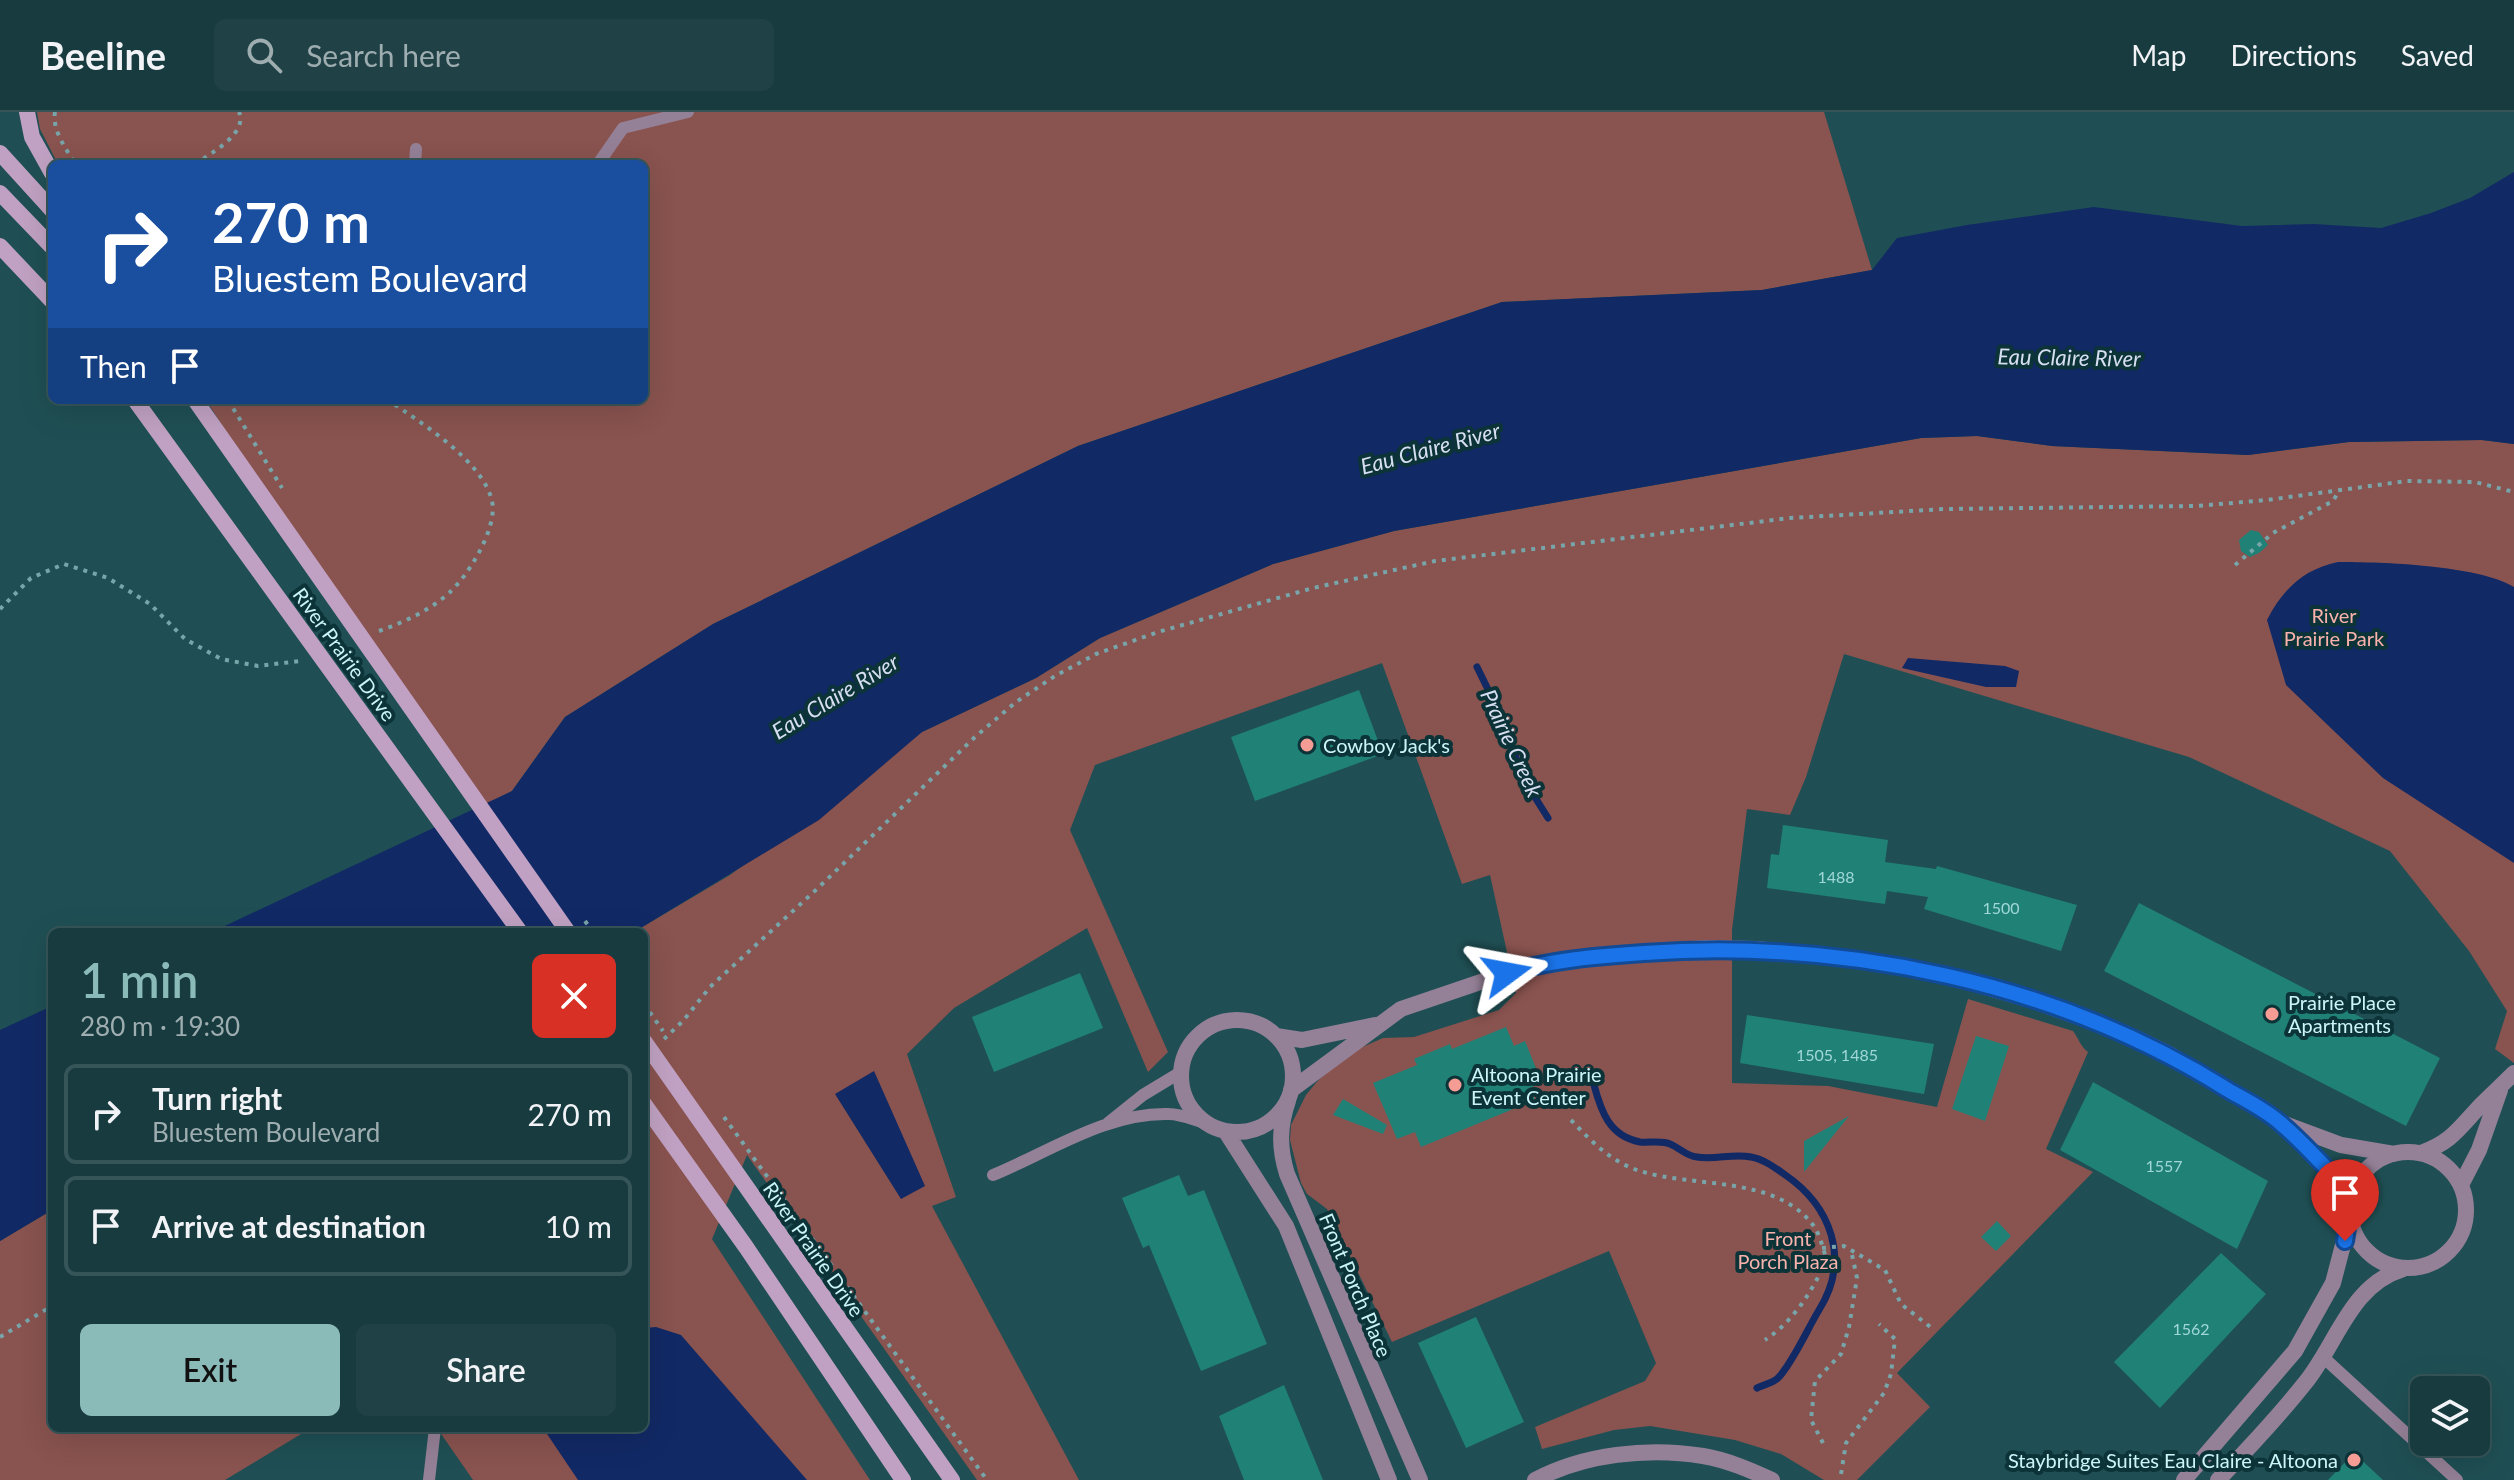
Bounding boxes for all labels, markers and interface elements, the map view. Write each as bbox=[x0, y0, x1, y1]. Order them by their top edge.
search box bbox=[214, 19, 774, 91]
text: Beeline bbox=[40, 32, 166, 78]
icon: search bbox=[242, 33, 286, 77]
text: Search here bbox=[306, 37, 461, 73]
text: Map bbox=[2131, 38, 2186, 72]
text: Directions bbox=[2230, 38, 2357, 72]
text: Saved bbox=[2401, 38, 2474, 72]
text: 270 m bbox=[212, 188, 370, 255]
icon: right bbox=[80, 192, 184, 296]
text: Bluestem Boulevard bbox=[212, 256, 528, 300]
water label: Eau Claire River bbox=[1997, 342, 2141, 372]
icon: arrive bbox=[163, 344, 207, 388]
text: Then bbox=[80, 348, 147, 384]
water label: Eau Claire River bbox=[1357, 416, 1503, 480]
street label: River Prairie Drive bbox=[289, 583, 401, 725]
park label: River Prairie Park bbox=[2284, 603, 2385, 650]
water label: Eau Claire River bbox=[767, 647, 904, 744]
water label: Prairie Creek bbox=[1475, 685, 1549, 802]
place label: Cowboy Jack's bbox=[1323, 733, 1450, 757]
marker: Cowboy Jack's bbox=[1298, 736, 1316, 754]
house number: 1488 bbox=[1817, 867, 1855, 886]
house number: 1500 bbox=[1982, 898, 2020, 917]
position arrow bbox=[1465, 931, 1549, 1015]
text: 1 min bbox=[80, 951, 198, 1008]
button: close bbox=[532, 954, 616, 1038]
place label: Prairie Place Apartments bbox=[2288, 990, 2396, 1037]
marker: Prairie Place Apartments bbox=[2263, 1005, 2281, 1023]
text: 280 m · 19:30 bbox=[80, 1010, 240, 1042]
house number: 1505, 1485 bbox=[1796, 1045, 1878, 1064]
place label: Altoona Prairie Event Center bbox=[1471, 1062, 1602, 1109]
marker: Altoona Prairie Event Center bbox=[1446, 1076, 1464, 1094]
text: Turn right bbox=[152, 1080, 282, 1116]
icon: right bbox=[84, 1092, 128, 1136]
text: 270 m bbox=[527, 1096, 612, 1132]
text: Bluestem Boulevard bbox=[152, 1116, 380, 1148]
house number: 1557 bbox=[2145, 1156, 2183, 1175]
pin bbox=[2311, 1159, 2379, 1241]
icon: arrive bbox=[2323, 1171, 2367, 1215]
street label: River Prairie Drive bbox=[759, 1177, 869, 1321]
icon: arrive bbox=[84, 1204, 128, 1248]
text: Arrive at destination bbox=[152, 1208, 426, 1244]
text: 10 m bbox=[545, 1208, 612, 1244]
street label: Front Porch Place bbox=[1315, 1209, 1397, 1361]
park label: Front Porch Plaza bbox=[1737, 1226, 1839, 1273]
house number: 1562 bbox=[2172, 1319, 2210, 1338]
button: Exit bbox=[80, 1324, 340, 1416]
button: Share bbox=[356, 1324, 616, 1416]
map controls bbox=[2410, 1376, 2490, 1456]
button: layers bbox=[2410, 1376, 2490, 1456]
place label: Staybridge Suites Eau Claire - Altoona bbox=[2008, 1448, 2338, 1472]
marker: Staybridge Suites Eau Claire - Altoona bbox=[2345, 1451, 2363, 1469]

